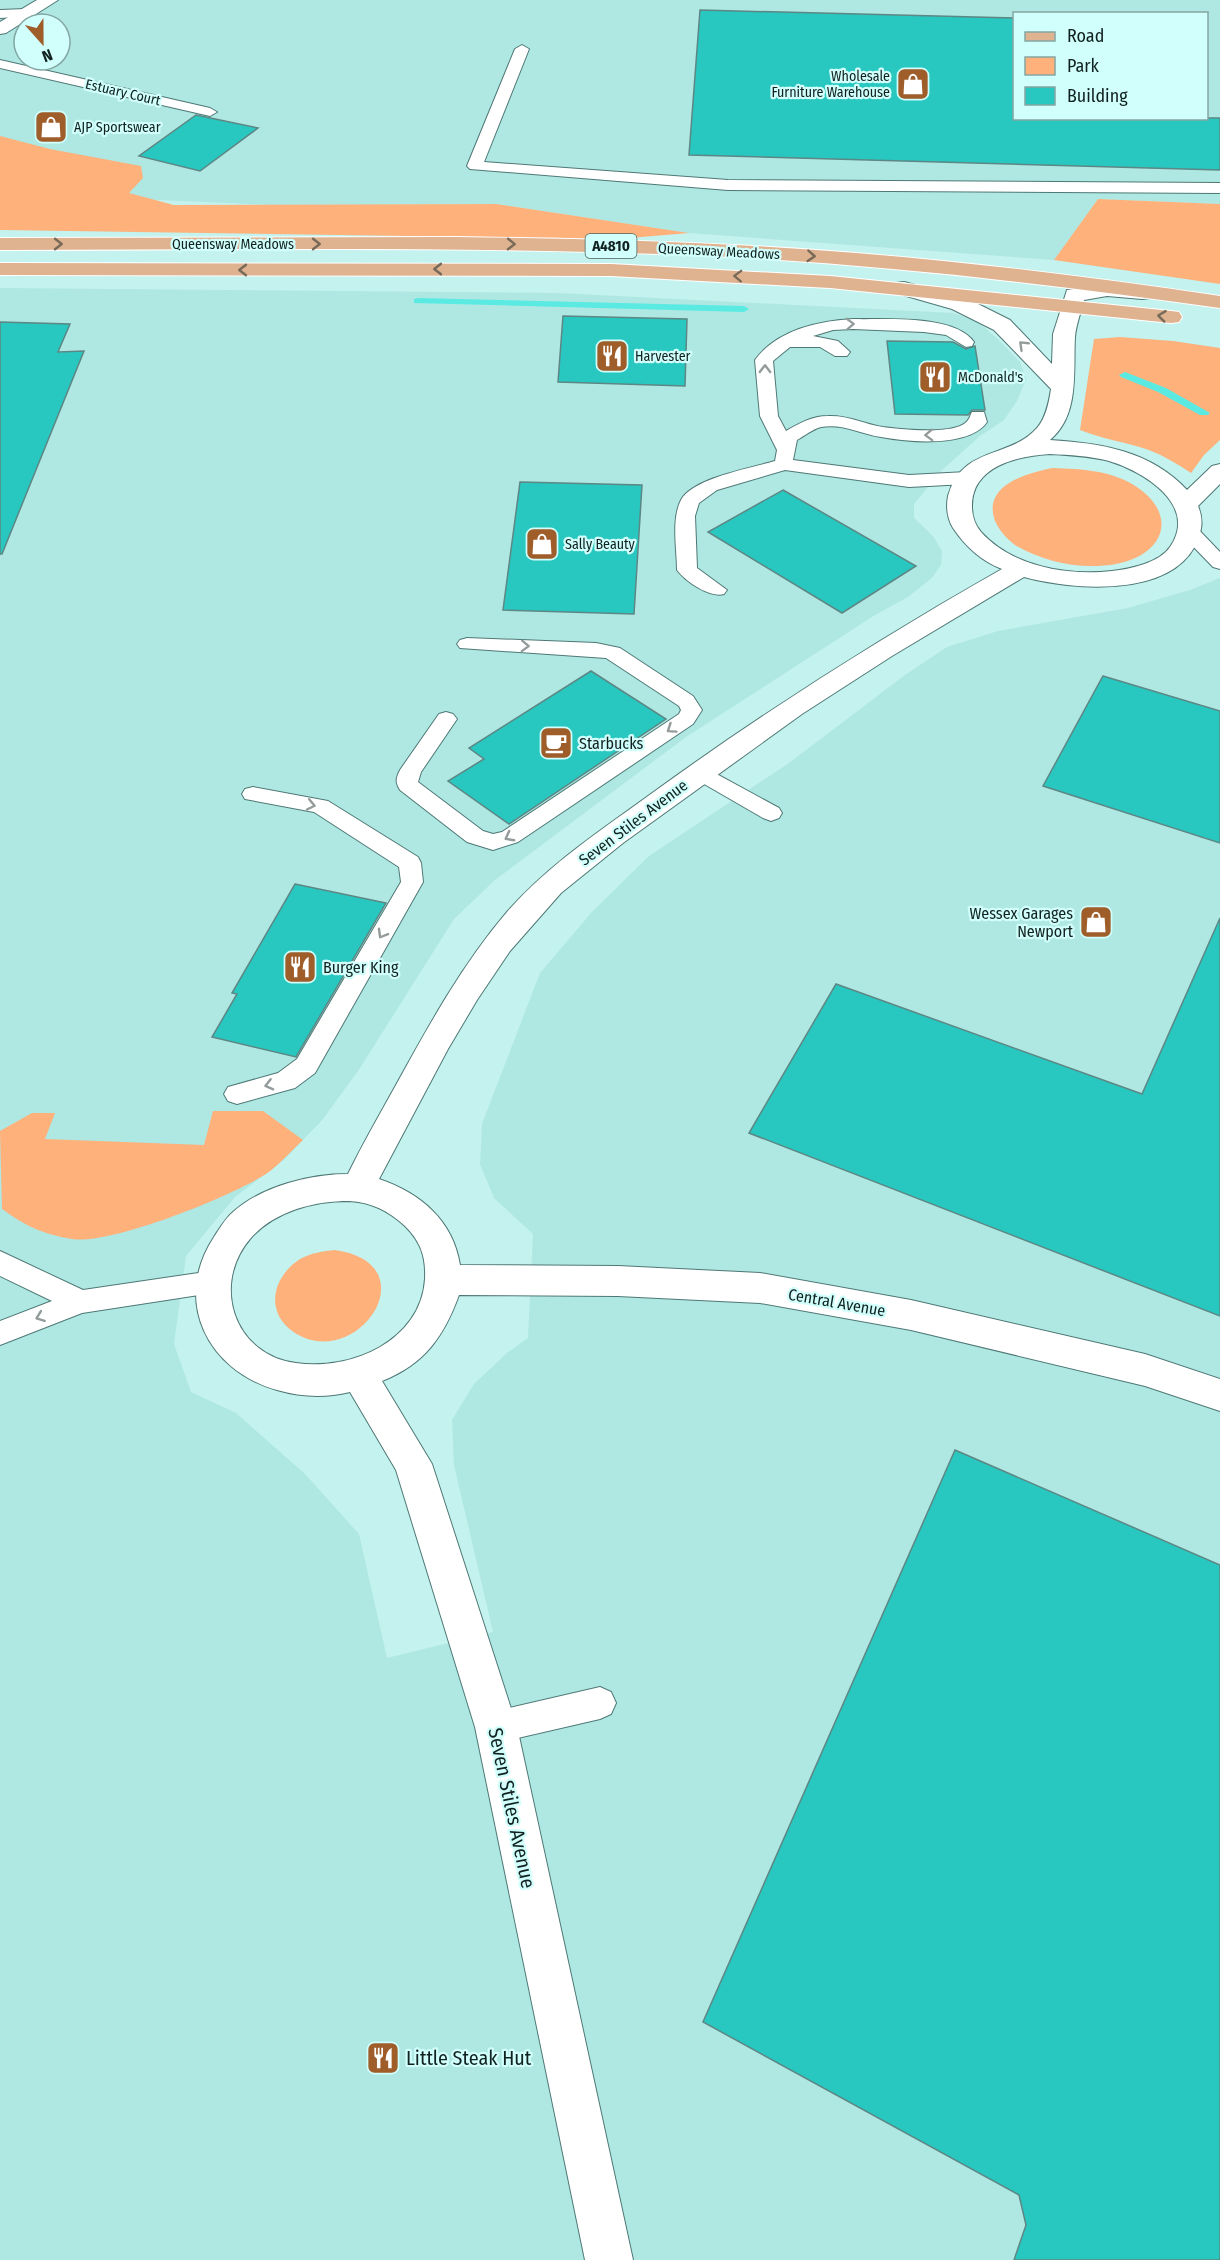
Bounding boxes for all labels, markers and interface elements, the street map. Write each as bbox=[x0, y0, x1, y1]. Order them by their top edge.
north arrow bbox=[12, 12, 72, 72]
legend bbox=[1013, 12, 1208, 120]
text: Road bbox=[1067, 25, 1104, 47]
text: N bbox=[39, 45, 55, 66]
text: Park bbox=[1067, 55, 1100, 77]
shop icon: Wholesale Furniture Warehouse bbox=[895, 66, 931, 102]
place label: Wholesale Furniture Warehouse bbox=[771, 68, 890, 101]
street label: Estuary Court bbox=[84, 76, 163, 109]
text: Building bbox=[1067, 85, 1128, 107]
shop icon: AJP Sportswear bbox=[33, 109, 69, 145]
place label: AJP Sportswear bbox=[74, 119, 161, 136]
road number: A4810 bbox=[586, 234, 636, 258]
street label: Queensway Meadows bbox=[172, 236, 294, 253]
one-way arrow bbox=[54, 238, 63, 250]
one-way arrow bbox=[312, 238, 321, 250]
one-way arrow bbox=[507, 238, 516, 250]
street label: Queensway Meadows bbox=[658, 240, 780, 263]
one-way arrow bbox=[807, 249, 816, 262]
one-way arrow bbox=[434, 263, 443, 275]
one-way arrow bbox=[239, 264, 248, 276]
one-way arrow bbox=[734, 269, 743, 282]
one-way arrow bbox=[1157, 311, 1167, 323]
one-way arrow bbox=[845, 318, 854, 331]
restaurant icon: Harvester bbox=[594, 338, 630, 374]
one-way arrow bbox=[1020, 342, 1031, 353]
place label: Harvester bbox=[635, 348, 691, 365]
restaurant icon: McDonald's bbox=[917, 359, 953, 395]
one-way arrow bbox=[759, 364, 771, 373]
place label: McDonald's bbox=[958, 369, 1023, 386]
one-way arrow bbox=[925, 429, 934, 442]
shop icon: Sally Beauty bbox=[524, 526, 560, 562]
place label: Sally Beauty bbox=[565, 536, 636, 553]
one-way arrow bbox=[521, 640, 530, 653]
one-way arrow bbox=[667, 722, 678, 733]
cafe icon: Starbucks bbox=[538, 725, 574, 761]
place label: Starbucks bbox=[579, 734, 644, 753]
street label: Seven Stiles Avenue bbox=[575, 775, 691, 869]
one-way arrow bbox=[306, 798, 316, 811]
one-way arrow bbox=[505, 830, 515, 841]
place label: Wessex Garages Newport bbox=[969, 904, 1074, 941]
shop icon: Wessex Garages Newport bbox=[1078, 904, 1114, 940]
one-way arrow bbox=[378, 928, 390, 938]
restaurant icon: Burger King bbox=[282, 949, 318, 985]
place label: Burger King bbox=[323, 958, 399, 977]
one-way arrow bbox=[264, 1078, 274, 1091]
street label: Central Avenue bbox=[787, 1285, 887, 1320]
one-way arrow bbox=[36, 1310, 47, 1322]
street label: Seven Stiles Avenue bbox=[483, 1726, 541, 1890]
restaurant icon: Little Steak Hut bbox=[365, 2040, 401, 2076]
place label: Little Steak Hut bbox=[406, 2046, 532, 2070]

